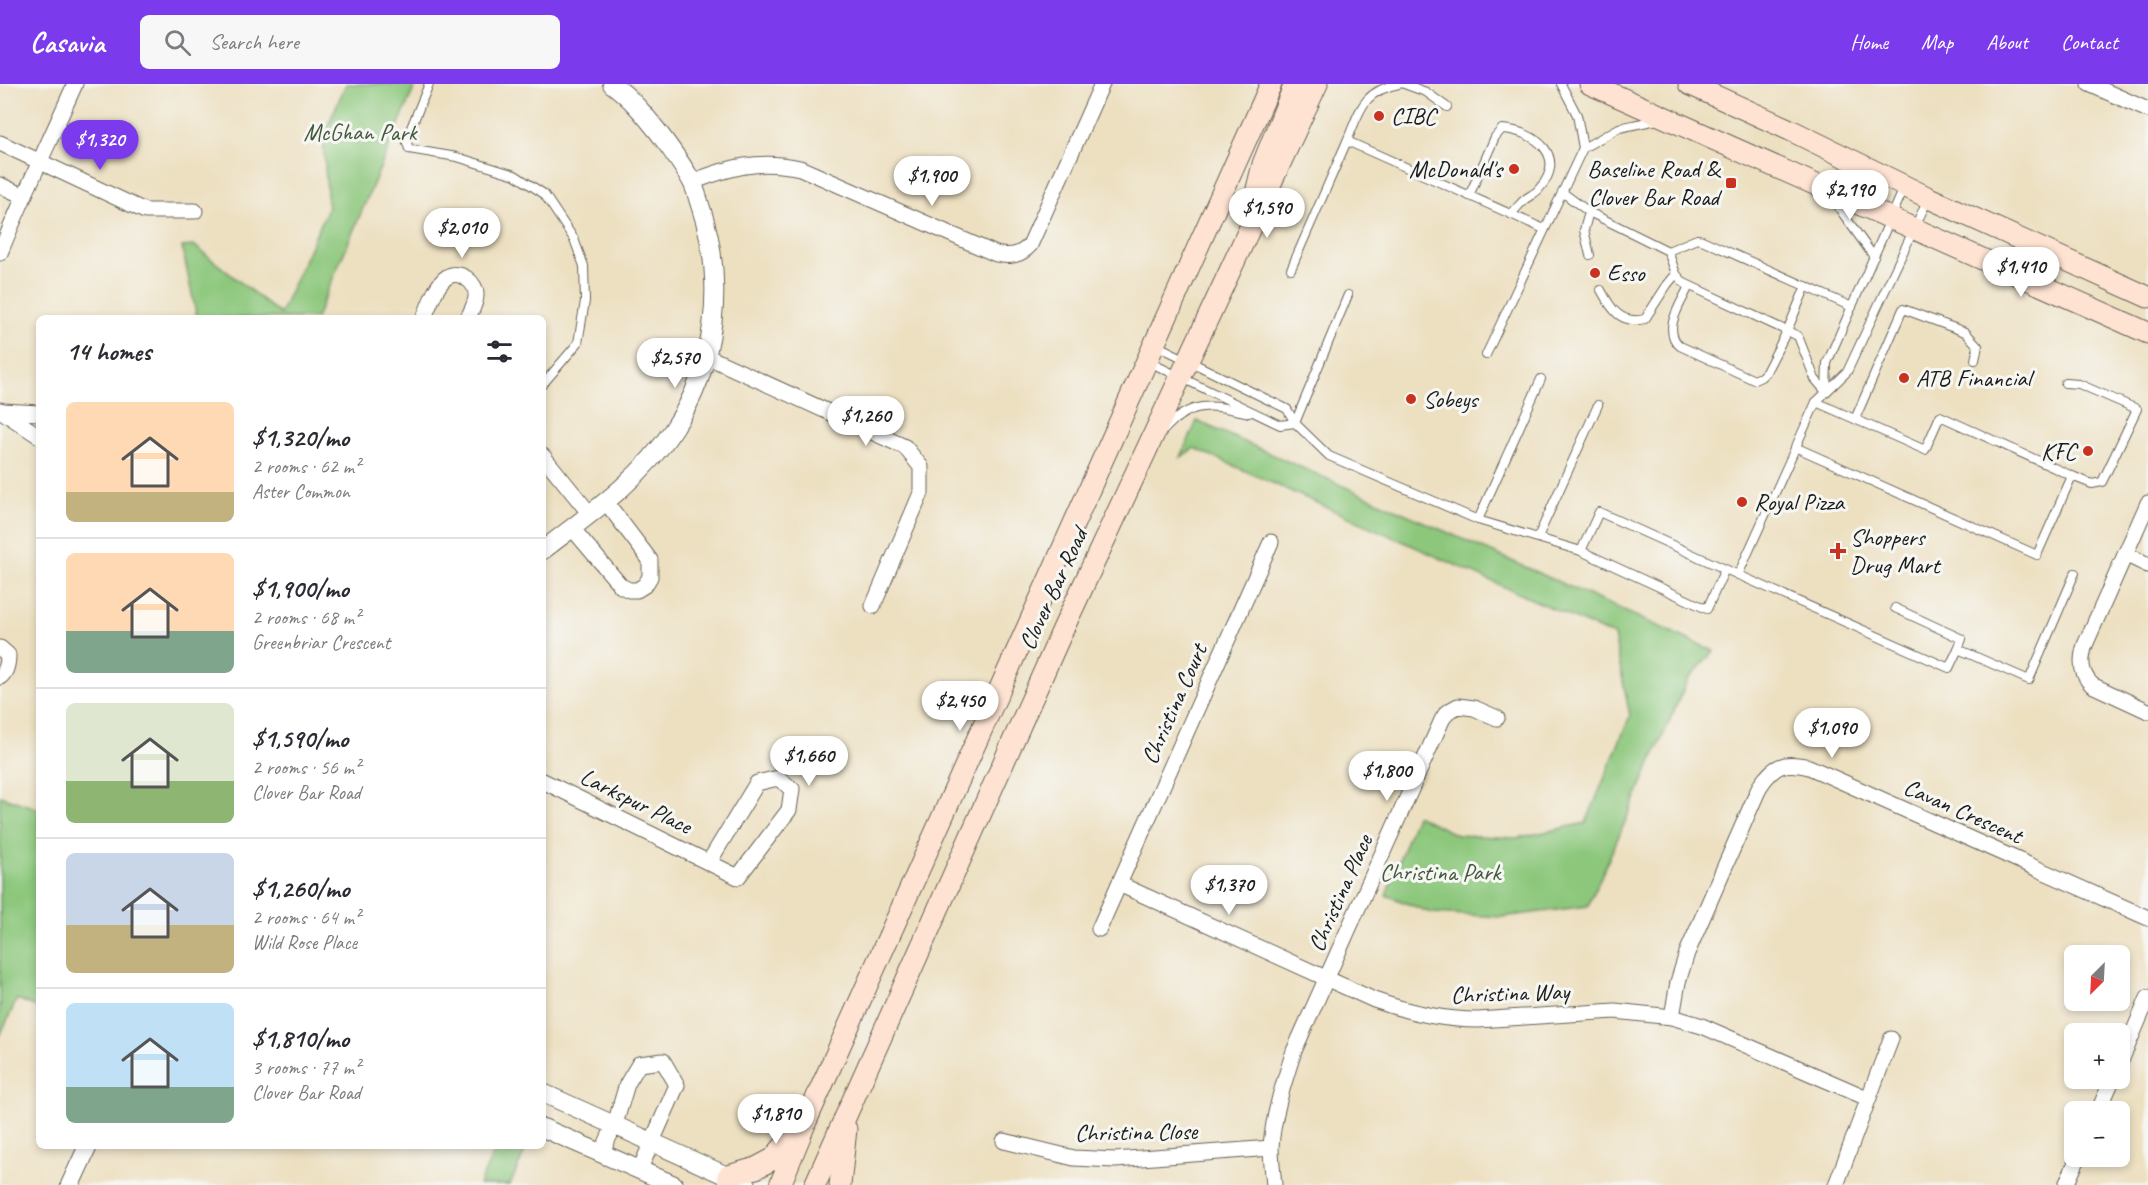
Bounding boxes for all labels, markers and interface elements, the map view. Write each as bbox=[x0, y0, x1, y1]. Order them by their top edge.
search box bbox=[140, 15, 560, 69]
text: Casavia bbox=[30, 25, 104, 60]
icon: search bbox=[161, 26, 194, 59]
text: Search here bbox=[209, 28, 299, 56]
text: Home bbox=[1850, 29, 1888, 55]
text: Map bbox=[1921, 29, 1953, 55]
text: About bbox=[1986, 29, 2028, 55]
text: Contact bbox=[2061, 29, 2118, 55]
place label: CIBC bbox=[1391, 101, 1438, 131]
marker: CIBC bbox=[1372, 109, 1386, 123]
park label: McGhan Park bbox=[303, 117, 419, 147]
pin: $1,320 bbox=[51, 120, 149, 171]
text: $1,320 bbox=[76, 127, 124, 152]
place label: McDonald's bbox=[1409, 154, 1505, 184]
place label: Baseline Road & Clover Bar Road bbox=[1587, 154, 1723, 212]
pin: $1,900 bbox=[883, 156, 981, 207]
marker: McDonald's bbox=[1507, 162, 1521, 176]
text: $1,900 bbox=[908, 163, 956, 188]
pin: $2,190 bbox=[1801, 170, 1899, 221]
marker: Baseline Road & Clover Bar Road bbox=[1724, 176, 1738, 190]
text: $2,190 bbox=[1826, 177, 1874, 202]
pin: $1,590 bbox=[1218, 188, 1316, 239]
text: $1,590 bbox=[1243, 195, 1291, 220]
pin: $2,010 bbox=[413, 208, 511, 259]
text: $2,010 bbox=[438, 215, 486, 240]
pin: $1,410 bbox=[1972, 247, 2070, 298]
text: $1,410 bbox=[1997, 254, 2045, 279]
place label: Esso bbox=[1607, 258, 1646, 288]
marker: Esso bbox=[1588, 266, 1602, 280]
text: 14 homes bbox=[66, 335, 151, 368]
icon: filters bbox=[483, 335, 516, 368]
pin: $2,570 bbox=[626, 338, 724, 389]
text: $2,570 bbox=[651, 345, 699, 370]
place label: ATB Financial bbox=[1916, 363, 2035, 393]
marker: ATB Financial bbox=[1897, 371, 1911, 385]
place label: Sobeys bbox=[1423, 384, 1479, 414]
marker: Sobeys bbox=[1404, 392, 1418, 406]
pin: $1,260 bbox=[817, 396, 915, 447]
text: $1,260 bbox=[841, 403, 891, 428]
text: $1,320/mo bbox=[252, 421, 349, 454]
icon: home bbox=[114, 426, 186, 498]
place label: KFC bbox=[2041, 436, 2078, 466]
marker: KFC bbox=[2081, 444, 2095, 458]
text: 2 rooms · 62 m² bbox=[252, 454, 360, 479]
text: Aster Common bbox=[252, 479, 350, 504]
place label: Royal Pizza bbox=[1754, 487, 1845, 517]
marker: Royal Pizza bbox=[1735, 495, 1749, 509]
street label: Clover Bar Road bbox=[1012, 520, 1096, 654]
place label: Shoppers Drug Mart bbox=[1850, 522, 1942, 580]
marker: Shoppers Drug Mart bbox=[1831, 544, 1845, 558]
text: $1,900/mo bbox=[252, 572, 349, 605]
icon: home bbox=[114, 577, 186, 649]
text: 2 rooms · 68 m² bbox=[252, 605, 360, 630]
text: Greenbriar Crescent bbox=[252, 630, 390, 655]
street label: Christina Court bbox=[1134, 638, 1215, 769]
pin: $2,450 bbox=[911, 681, 1009, 732]
text: $2,450 bbox=[936, 688, 984, 713]
pin: $1,090 bbox=[1783, 708, 1881, 759]
text: $1,090 bbox=[1808, 715, 1856, 740]
text: $1,590/mo bbox=[252, 722, 348, 755]
icon: home bbox=[114, 727, 186, 799]
pin: $1,660 bbox=[760, 736, 858, 787]
text: $1,660 bbox=[784, 743, 834, 768]
pin: $1,800 bbox=[1338, 751, 1436, 802]
text: 2 rooms · 56 m² bbox=[252, 755, 360, 780]
text: $1,800 bbox=[1363, 758, 1411, 783]
street label: Larkspur Place bbox=[575, 761, 698, 842]
street label: Cavan Crescent bbox=[1899, 772, 2029, 851]
text: Clover Bar Road bbox=[252, 780, 361, 805]
street label: Christina Place bbox=[1301, 828, 1380, 956]
park label: Christina Park bbox=[1380, 857, 1503, 887]
pin: $1,370 bbox=[1180, 865, 1278, 916]
text: $1,260/mo bbox=[252, 872, 350, 905]
text: $1,370 bbox=[1205, 872, 1253, 897]
icon: home bbox=[114, 877, 186, 949]
text: 2 rooms · 64 m² bbox=[252, 905, 360, 930]
text: Wild Rose Place bbox=[252, 930, 357, 955]
north arrow bbox=[2064, 945, 2130, 1011]
map controls bbox=[2064, 945, 2130, 1167]
street label: Christina Way bbox=[1450, 976, 1572, 1010]
text: $1,810/mo bbox=[252, 1022, 349, 1055]
button: + bbox=[2064, 1023, 2130, 1089]
icon: home bbox=[114, 1027, 186, 1099]
text: 3 rooms · 77 m² bbox=[252, 1055, 360, 1080]
text: Clover Bar Road bbox=[252, 1080, 361, 1105]
pin: $1,810 bbox=[727, 1094, 825, 1145]
text: $1,810 bbox=[752, 1101, 800, 1126]
button: − bbox=[2064, 1101, 2130, 1167]
street label: Christina Close bbox=[1074, 1116, 1200, 1148]

